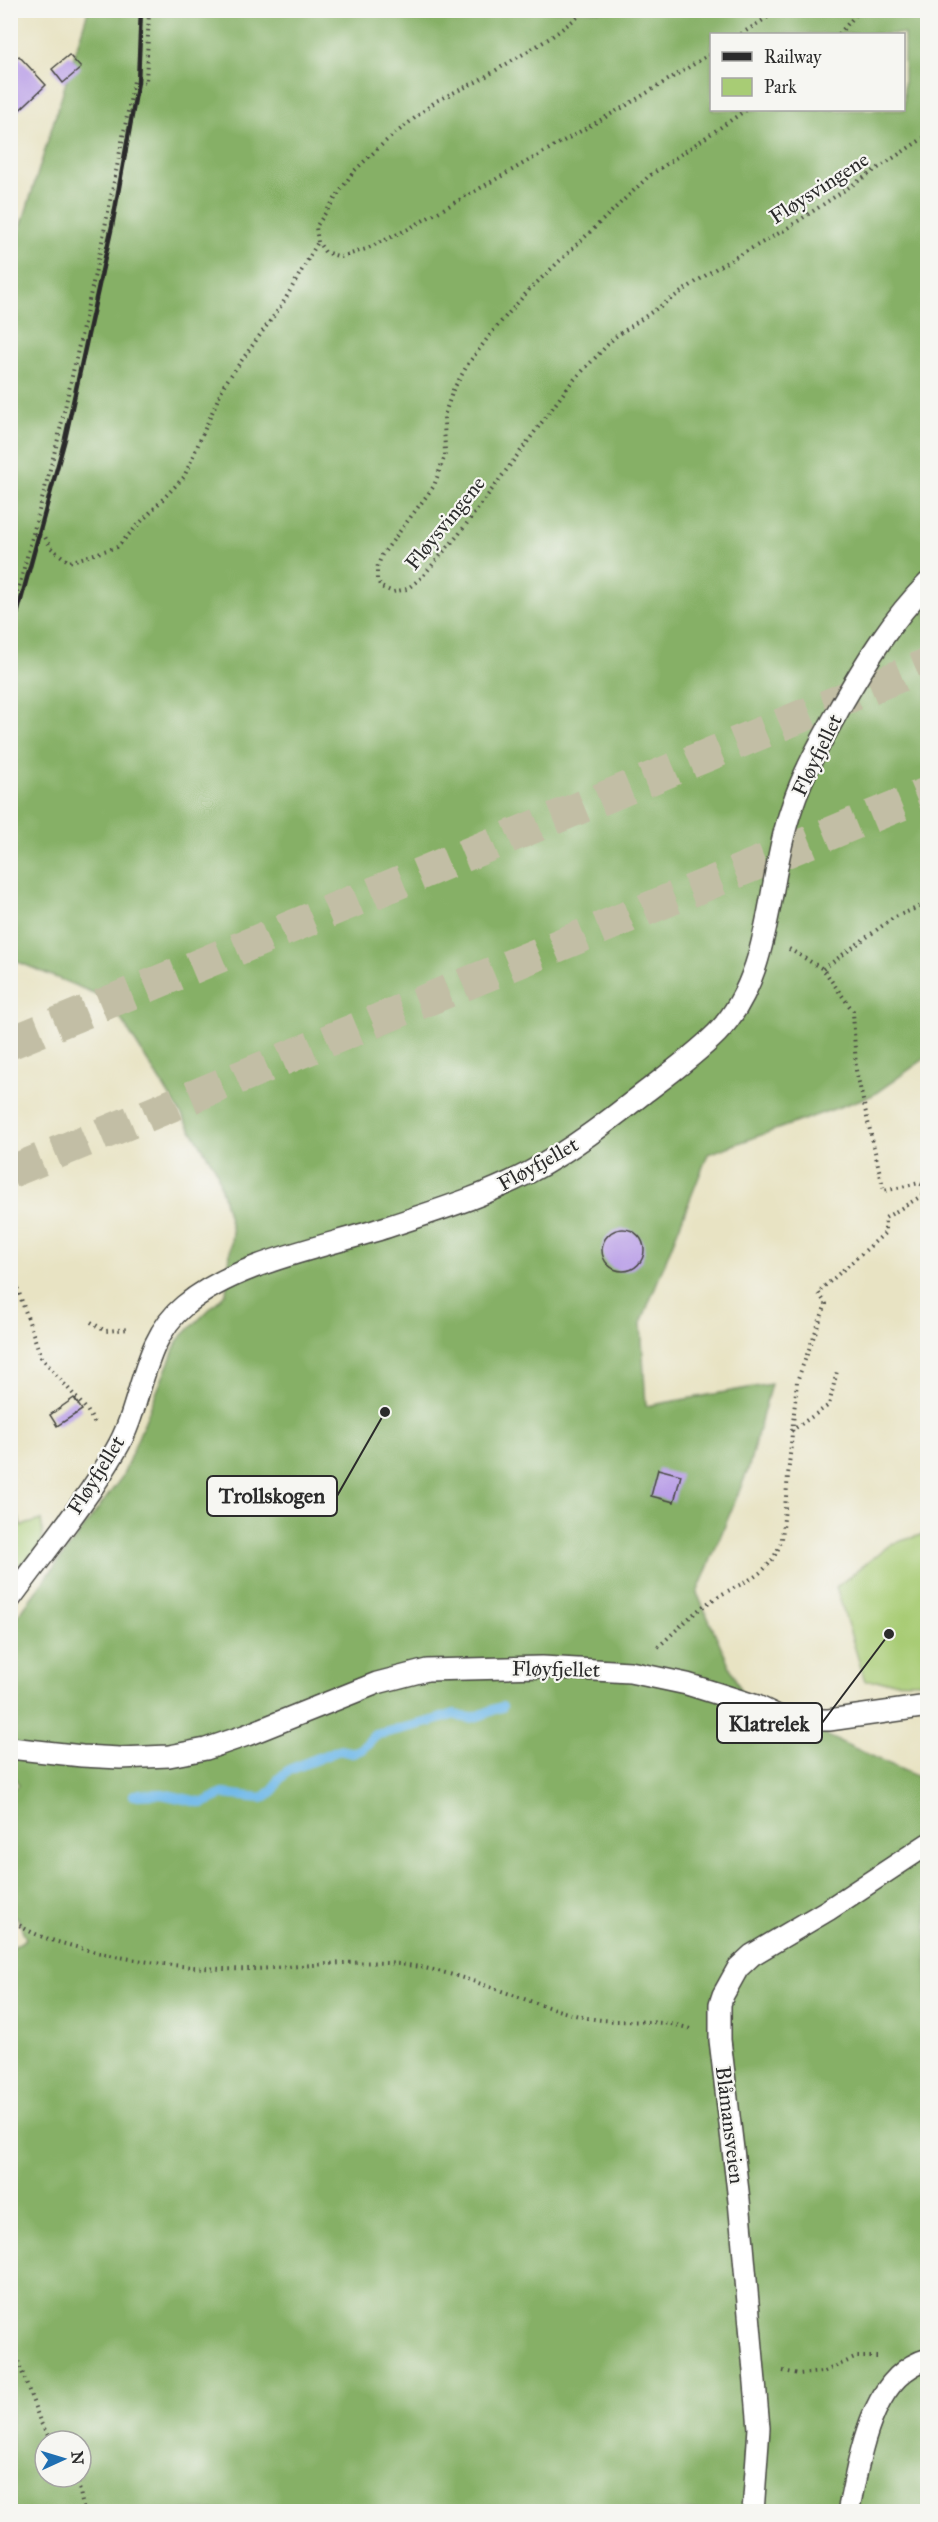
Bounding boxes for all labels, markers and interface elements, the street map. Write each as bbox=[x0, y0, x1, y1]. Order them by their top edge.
legend bbox=[710, 33, 905, 111]
text: Railway bbox=[764, 46, 822, 68]
text: Park bbox=[764, 76, 797, 98]
street label: Fløysvingene bbox=[764, 146, 874, 230]
street label: Fløysvingene bbox=[399, 471, 491, 575]
street label: Fløyfjellet bbox=[786, 709, 848, 800]
street label: Fløyfjellet bbox=[493, 1131, 583, 1197]
street label: Fløyfjellet bbox=[62, 1430, 131, 1519]
callout: Trollskogen bbox=[207, 1476, 337, 1516]
text: Trollskogen bbox=[218, 1482, 325, 1509]
street label: Fløyfjellet bbox=[512, 1655, 601, 1683]
callout: Klatrelek bbox=[717, 1703, 822, 1743]
text: Klatrelek bbox=[728, 1710, 810, 1737]
street label: Blåmansveien bbox=[710, 2065, 750, 2185]
north arrow bbox=[33, 2429, 93, 2489]
text: N bbox=[68, 2451, 87, 2466]

